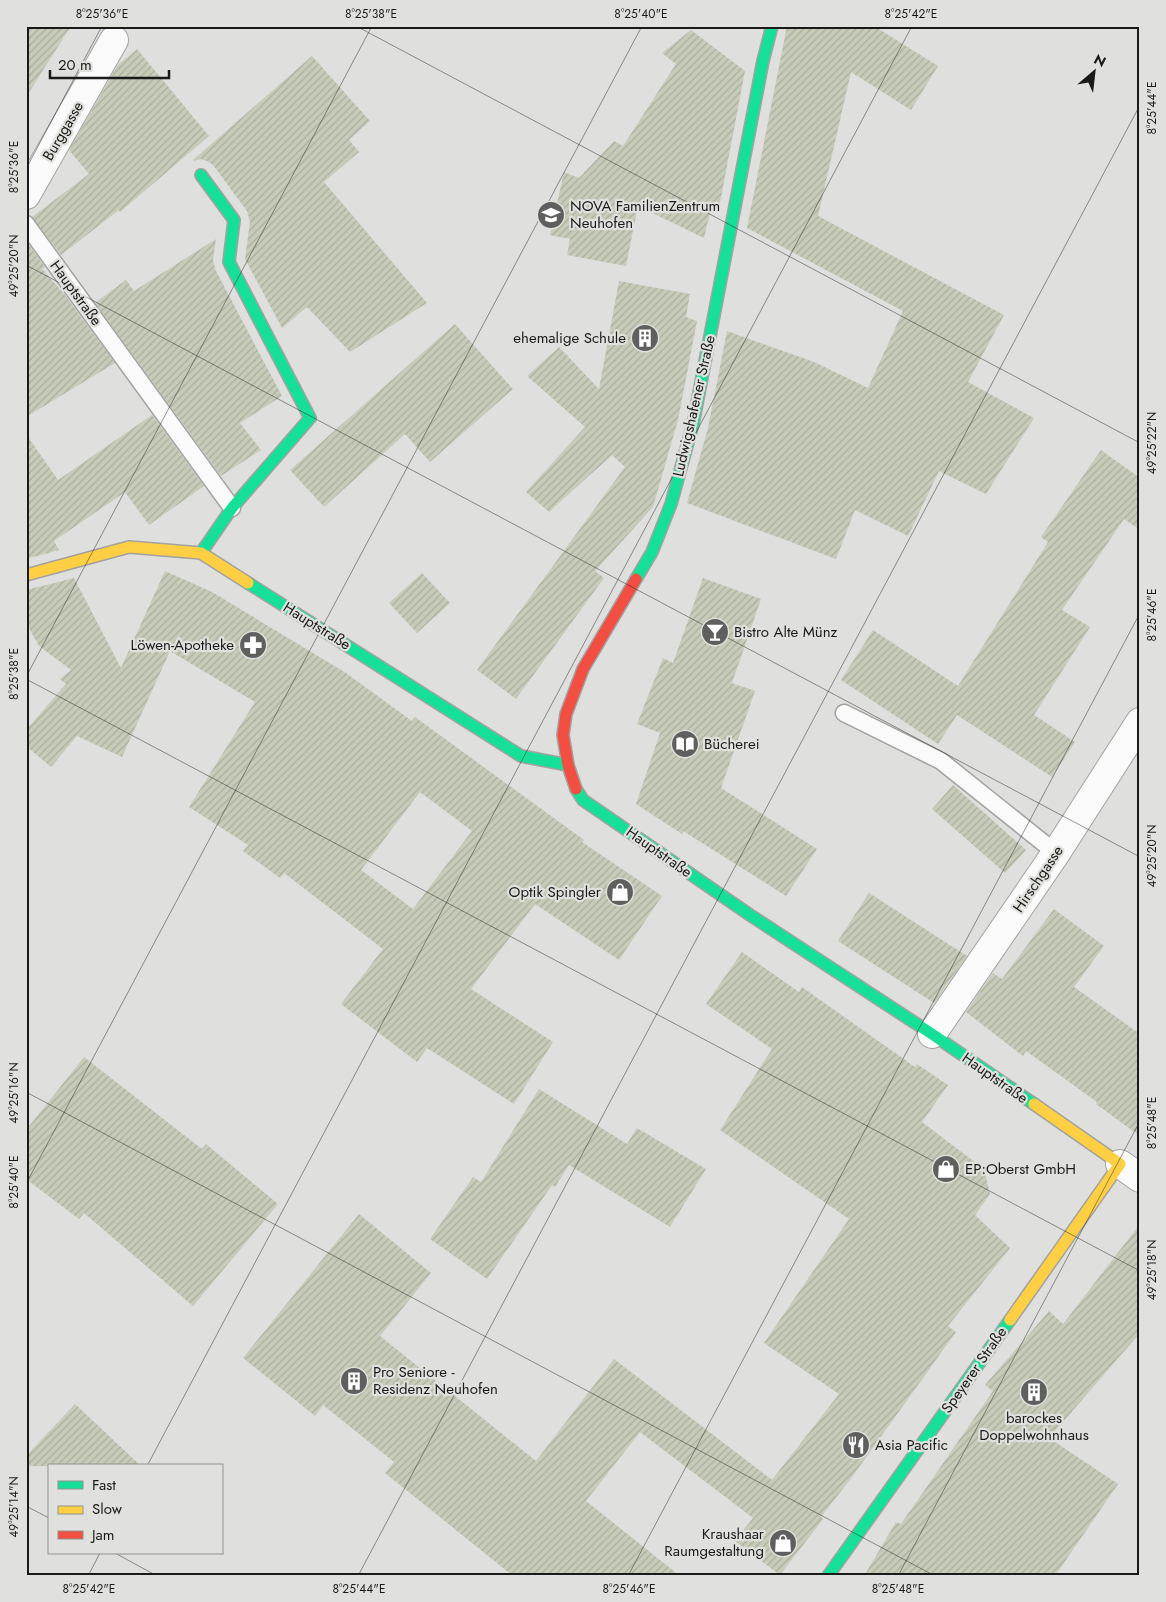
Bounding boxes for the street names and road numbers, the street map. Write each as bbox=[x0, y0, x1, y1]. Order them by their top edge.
street label: Burggasse bbox=[37, 97, 89, 165]
street label: Hauptstraße bbox=[45, 256, 107, 330]
street label: Ludwigshafener Straße bbox=[667, 333, 721, 479]
street label: Hauptstraße bbox=[279, 596, 355, 656]
street label: Hauptstraße bbox=[621, 821, 697, 883]
street label: Hirschgasse bbox=[1008, 841, 1069, 917]
street label: Hauptstraße bbox=[957, 1047, 1033, 1109]
street label: Speyerer Straße bbox=[936, 1322, 1012, 1418]

